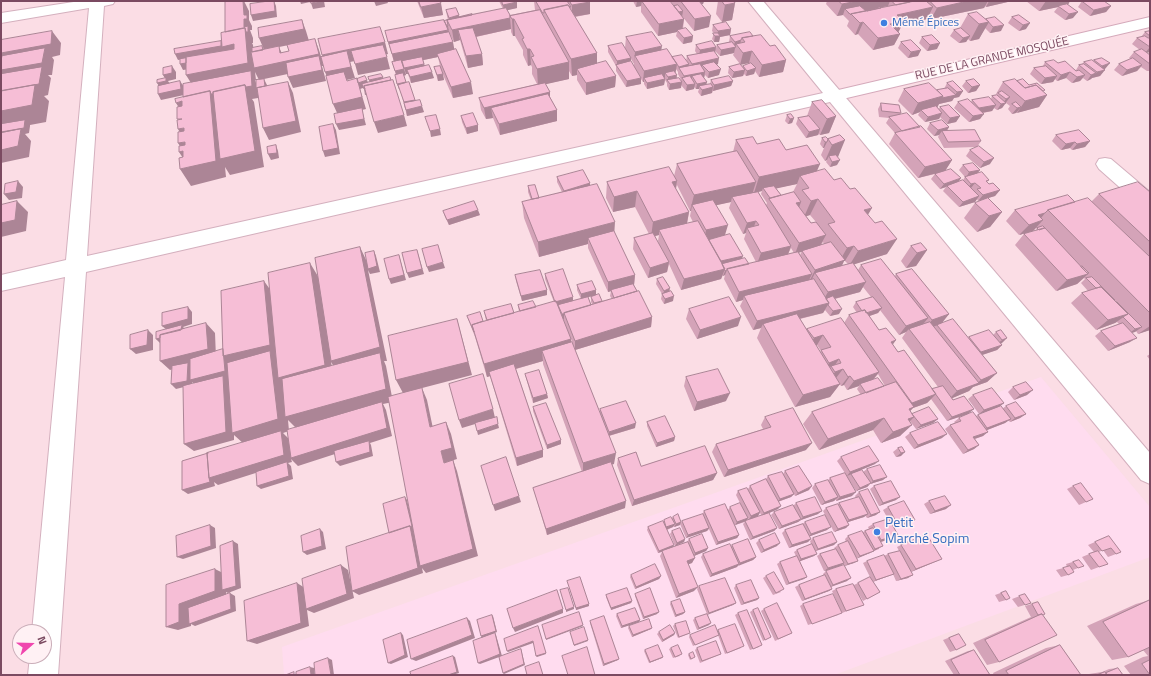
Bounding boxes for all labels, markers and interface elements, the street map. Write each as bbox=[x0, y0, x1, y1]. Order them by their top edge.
place label: Mémé Épices bbox=[892, 16, 959, 30]
marker: Mémé Épices bbox=[879, 18, 889, 28]
street label: RUE DE LA GRANDE MOSQUÉE bbox=[914, 34, 1070, 84]
place label: Petit Marché Sopim bbox=[885, 516, 969, 548]
marker: Petit Marché Sopim bbox=[872, 527, 882, 537]
north arrow bbox=[12, 624, 52, 664]
text: N bbox=[34, 634, 51, 647]

